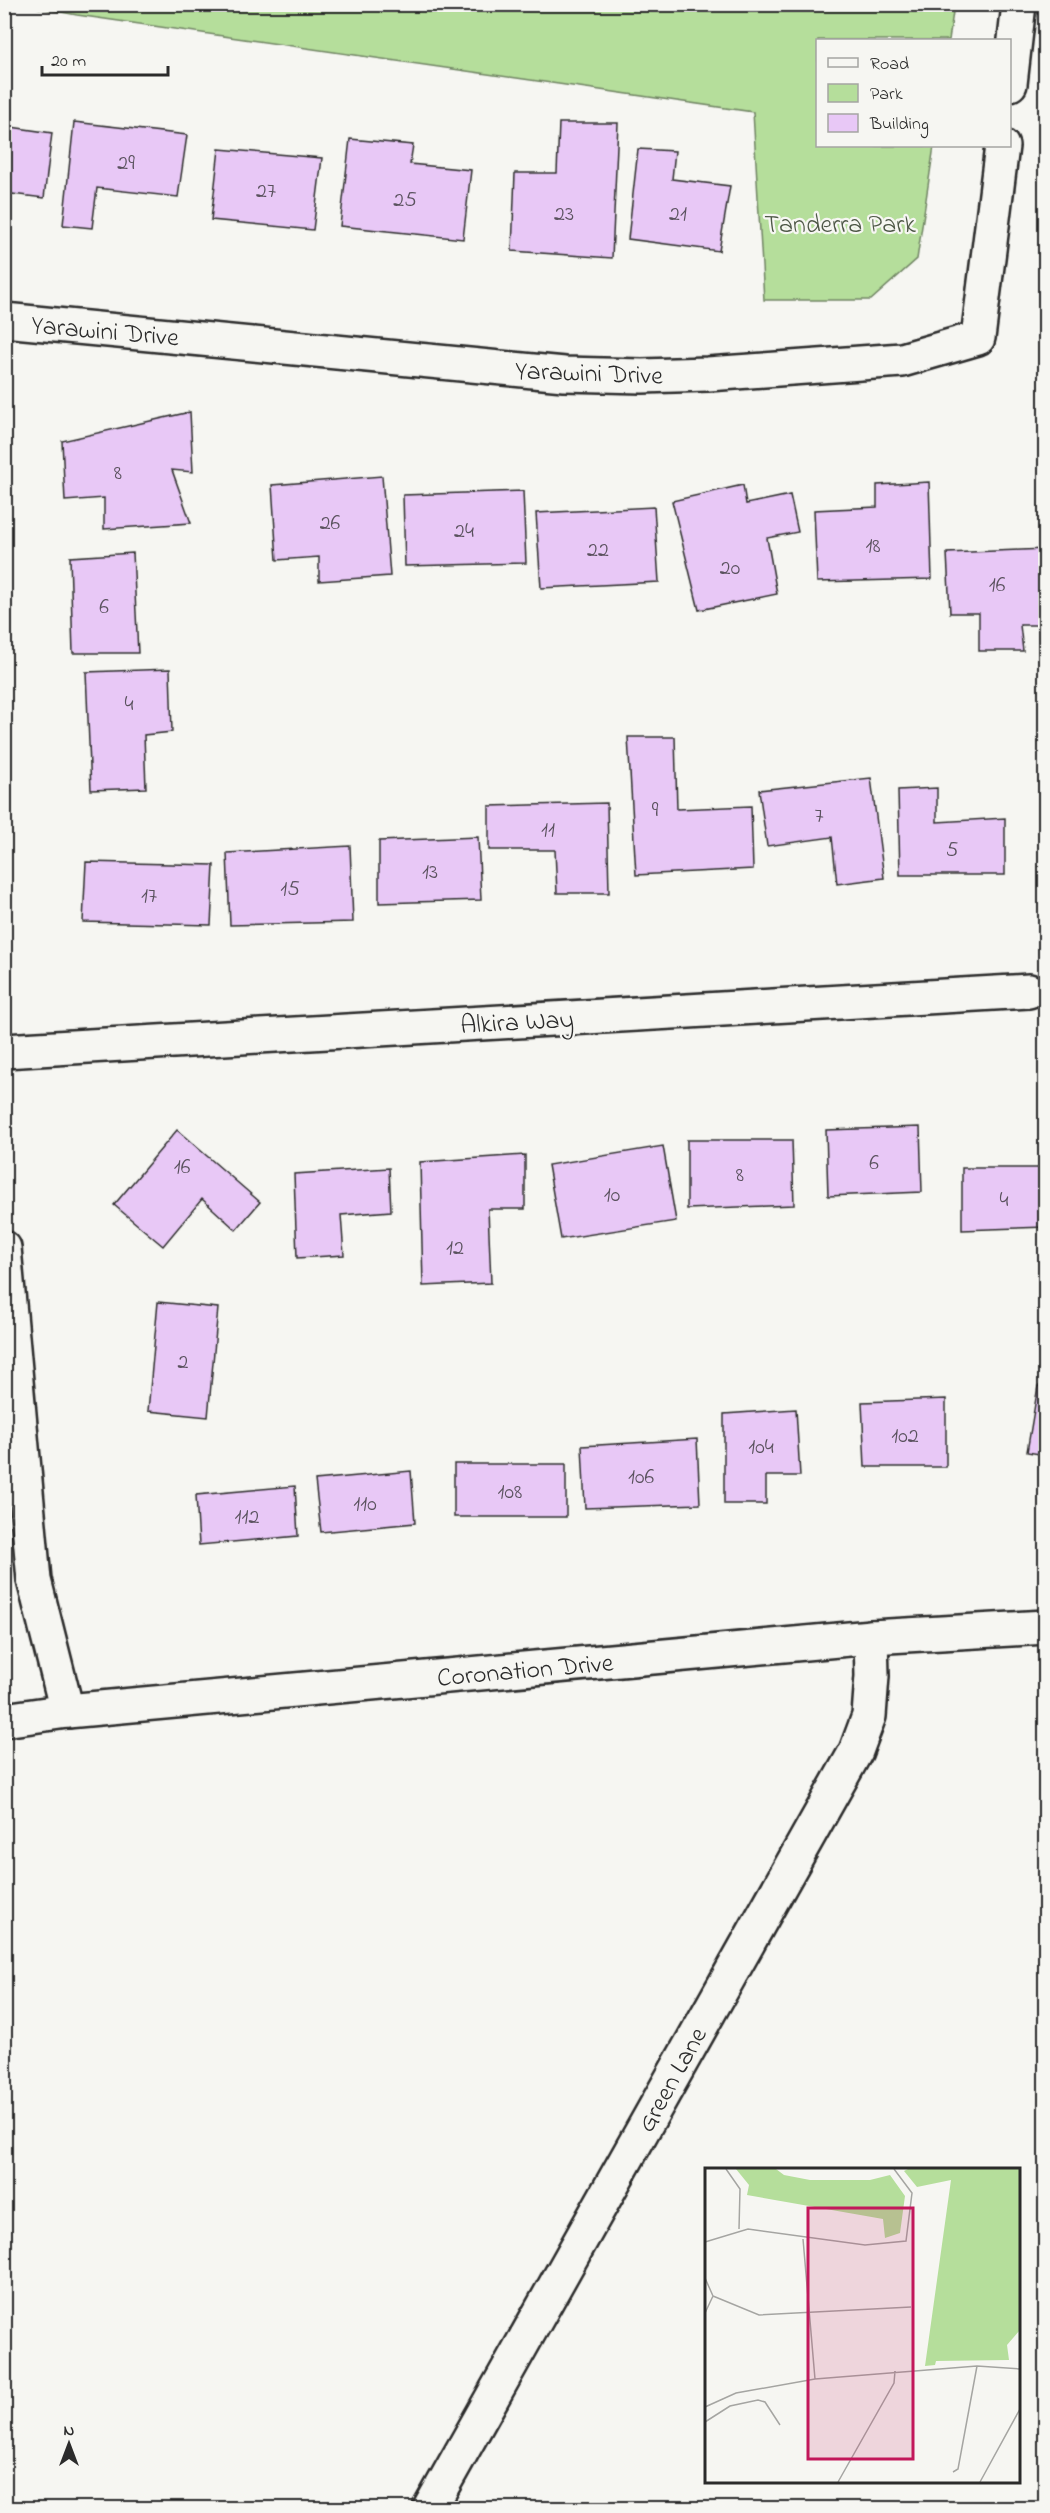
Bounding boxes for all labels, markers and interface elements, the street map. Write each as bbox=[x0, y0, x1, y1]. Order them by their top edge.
scale bar bbox=[42, 39, 168, 77]
legend bbox=[816, 39, 1011, 147]
text: 20 m bbox=[51, 49, 86, 75]
text: Road bbox=[870, 52, 909, 78]
text: Park bbox=[870, 82, 903, 108]
text: Building bbox=[869, 112, 929, 139]
house number: 29 bbox=[117, 148, 135, 180]
house number: 27 bbox=[256, 176, 276, 208]
house number: 25 bbox=[393, 185, 417, 217]
house number: 23 bbox=[554, 199, 574, 231]
house number: 21 bbox=[669, 199, 687, 231]
park label: Tanderra Park bbox=[764, 207, 916, 245]
street label: Yarawini Drive bbox=[29, 308, 181, 358]
street label: Yarawini Drive bbox=[514, 353, 664, 397]
house number: 8 bbox=[114, 458, 122, 490]
house number: 26 bbox=[320, 508, 341, 540]
house number: 24 bbox=[454, 516, 474, 548]
house number: 18 bbox=[865, 531, 881, 563]
house number: 22 bbox=[587, 535, 609, 567]
house number: 20 bbox=[720, 553, 740, 585]
house number: 16 bbox=[989, 570, 1006, 602]
house number: 6 bbox=[99, 592, 109, 624]
house number: 4 bbox=[124, 689, 134, 721]
house number: 9 bbox=[652, 795, 659, 827]
house number: 7 bbox=[814, 801, 824, 833]
house number: 11 bbox=[541, 815, 555, 847]
house number: 5 bbox=[946, 835, 958, 867]
house number: 13 bbox=[422, 857, 438, 889]
house number: 15 bbox=[280, 874, 300, 906]
house number: 17 bbox=[141, 881, 157, 913]
street label: Alkira Way bbox=[459, 1002, 575, 1046]
house number: 6 bbox=[869, 1148, 879, 1180]
house number: 16 bbox=[174, 1152, 191, 1184]
house number: 8 bbox=[736, 1160, 744, 1192]
house number: 10 bbox=[604, 1180, 620, 1212]
house number: 4 bbox=[999, 1185, 1009, 1217]
house number: 12 bbox=[446, 1233, 464, 1265]
house number: 2 bbox=[178, 1347, 189, 1379]
house number: 102 bbox=[891, 1421, 919, 1453]
house number: 104 bbox=[748, 1432, 774, 1464]
house number: 106 bbox=[628, 1462, 654, 1494]
house number: 108 bbox=[498, 1477, 522, 1509]
house number: 110 bbox=[353, 1489, 377, 1521]
house number: 112 bbox=[235, 1502, 260, 1534]
street label: Coronation Drive bbox=[436, 1645, 615, 1699]
street label: Green Lane bbox=[629, 2021, 718, 2140]
inset map bbox=[705, 2168, 1020, 2483]
north arrow bbox=[39, 2414, 99, 2474]
text: N bbox=[64, 2419, 75, 2443]

